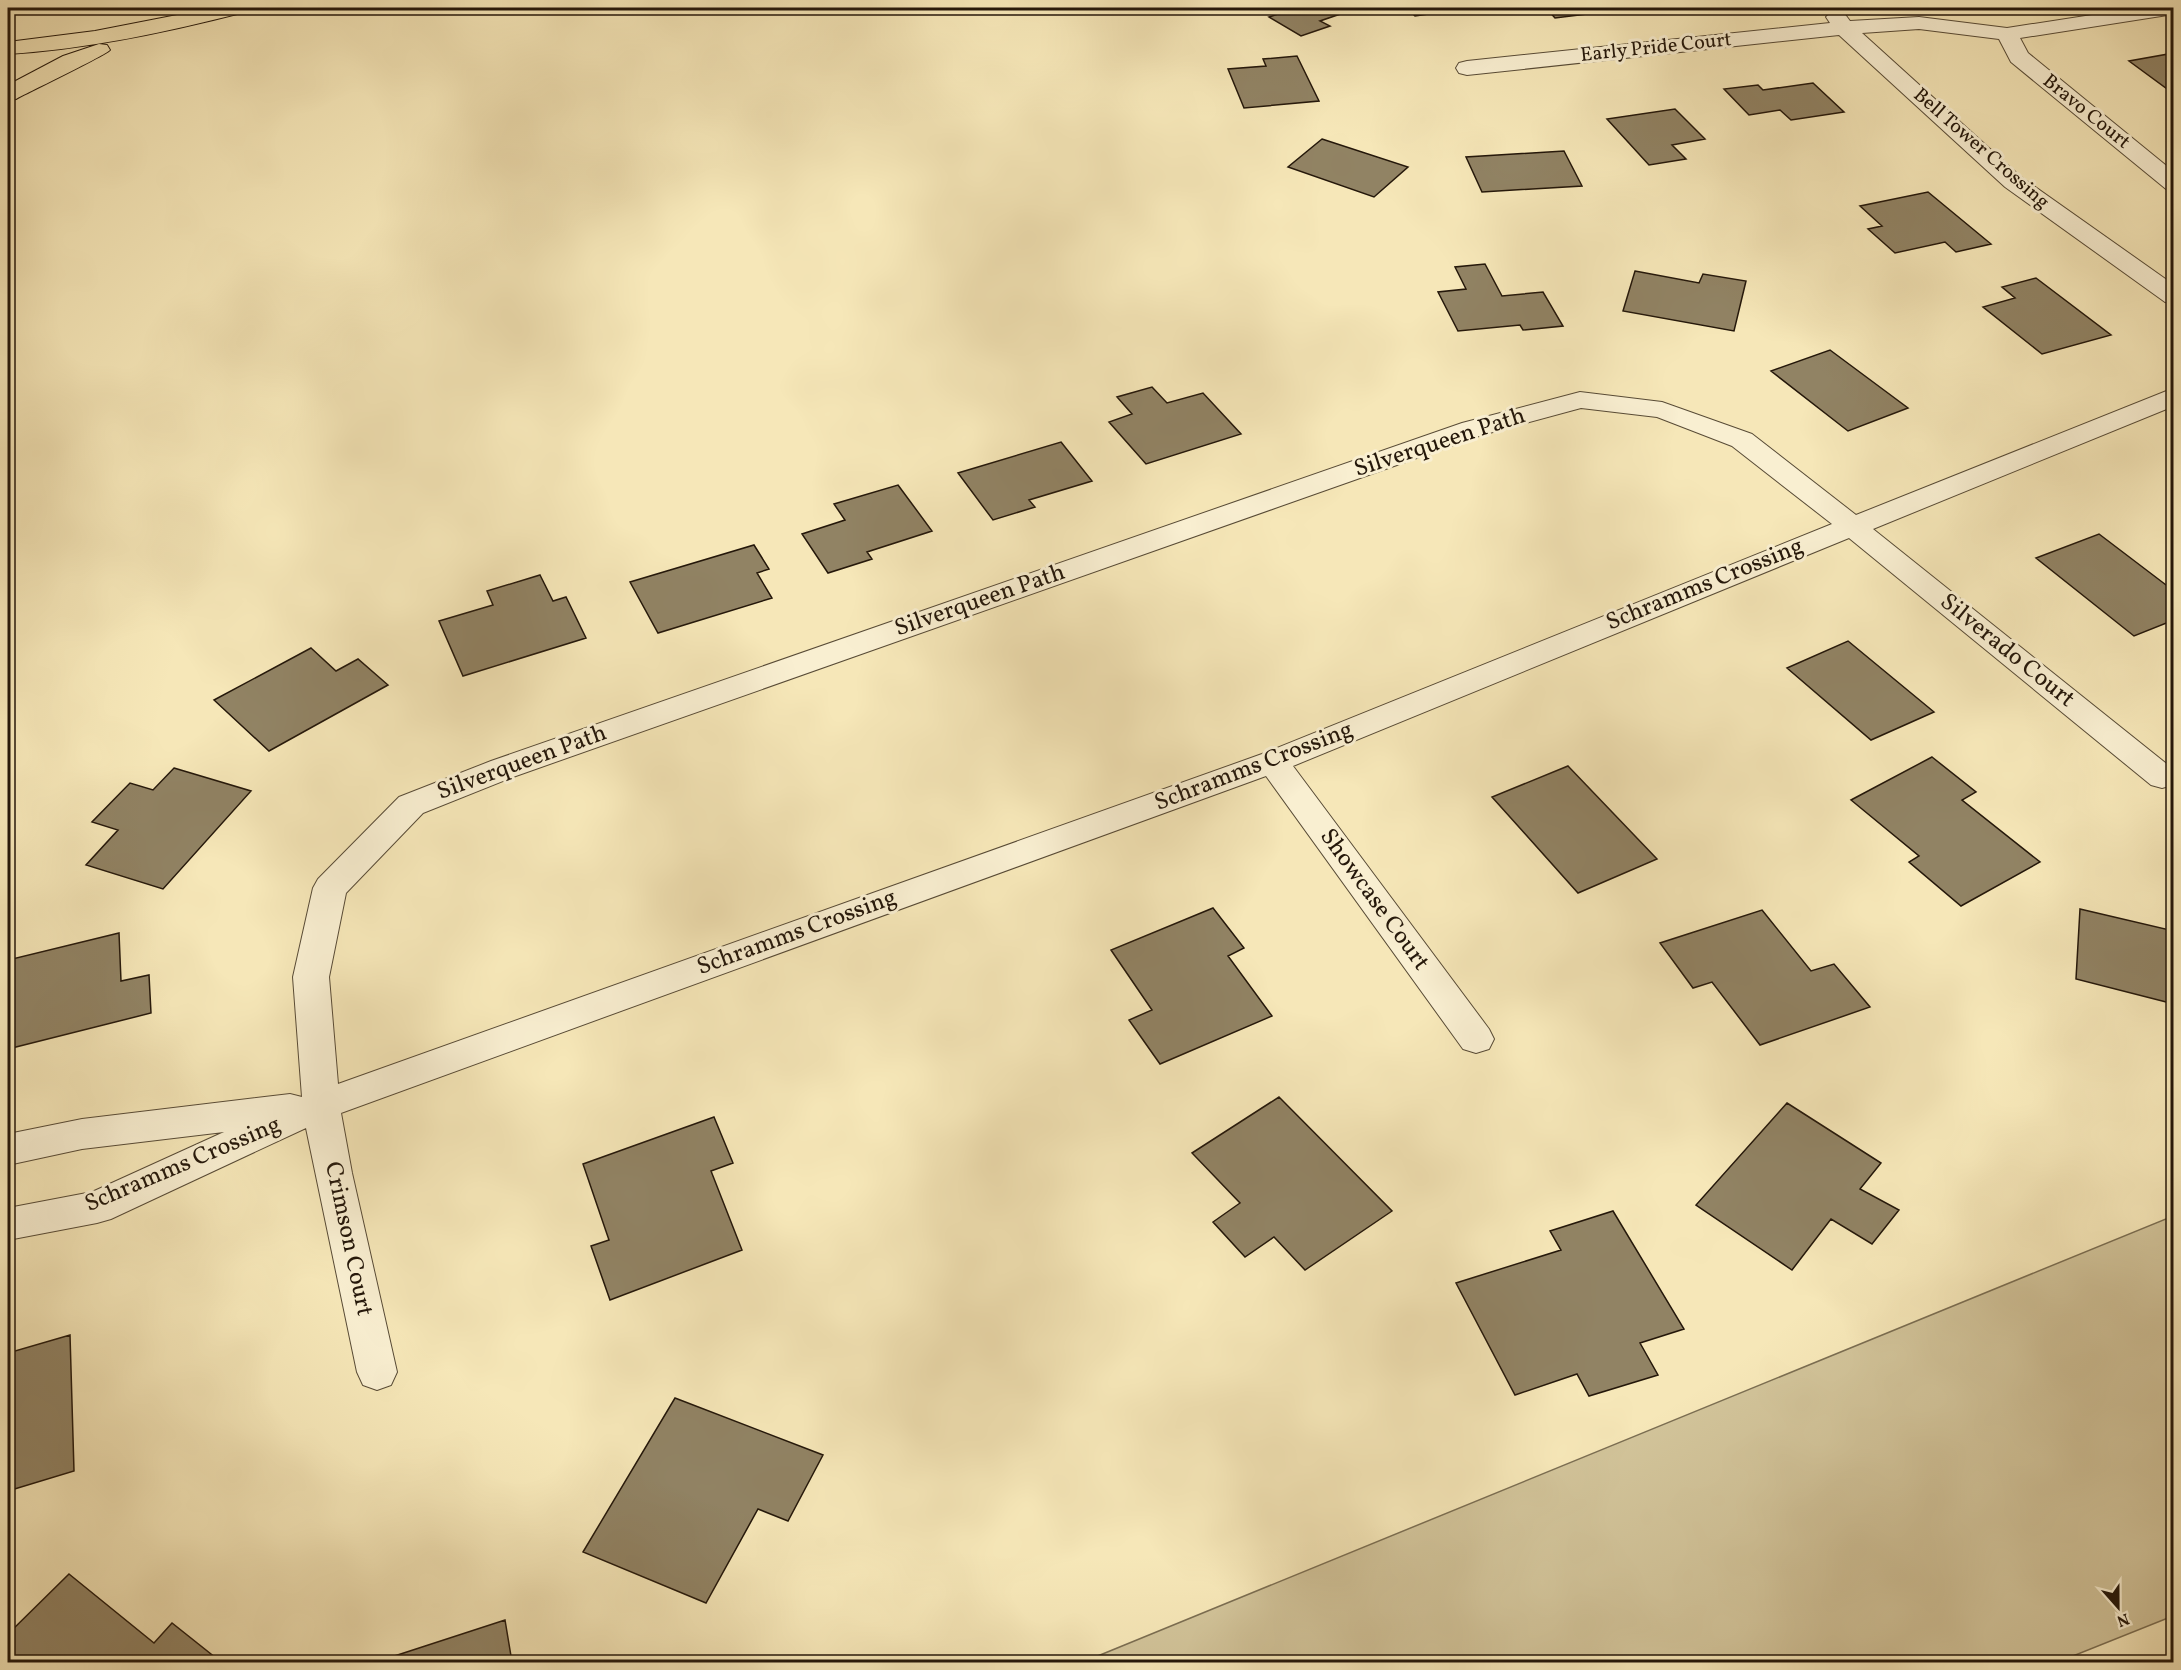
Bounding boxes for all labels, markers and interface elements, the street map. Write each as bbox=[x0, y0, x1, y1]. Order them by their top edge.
street label: Early Pride Court bbox=[1579, 26, 1733, 70]
street label: Bravo Court bbox=[2036, 68, 2136, 156]
street label: Bell Tower Crossing bbox=[1907, 82, 2055, 216]
street label: Silverqueen Path bbox=[1350, 399, 1530, 487]
street label: Schramms Crossing bbox=[1601, 530, 1809, 640]
street label: Silverqueen Path bbox=[890, 556, 1070, 646]
street label: Silverado Court bbox=[1932, 586, 2082, 716]
street label: Schramms Crossing bbox=[1150, 713, 1358, 821]
street label: Silverqueen Path bbox=[432, 717, 612, 809]
street label: Showcase Court bbox=[1311, 822, 1437, 978]
street label: Schramms Crossing bbox=[692, 881, 902, 985]
street label: Schramms Crossing bbox=[80, 1108, 286, 1222]
street label: Crimson Court bbox=[315, 1159, 381, 1319]
north arrow bbox=[2088, 1577, 2148, 1637]
text: N bbox=[2113, 1607, 2132, 1632]

